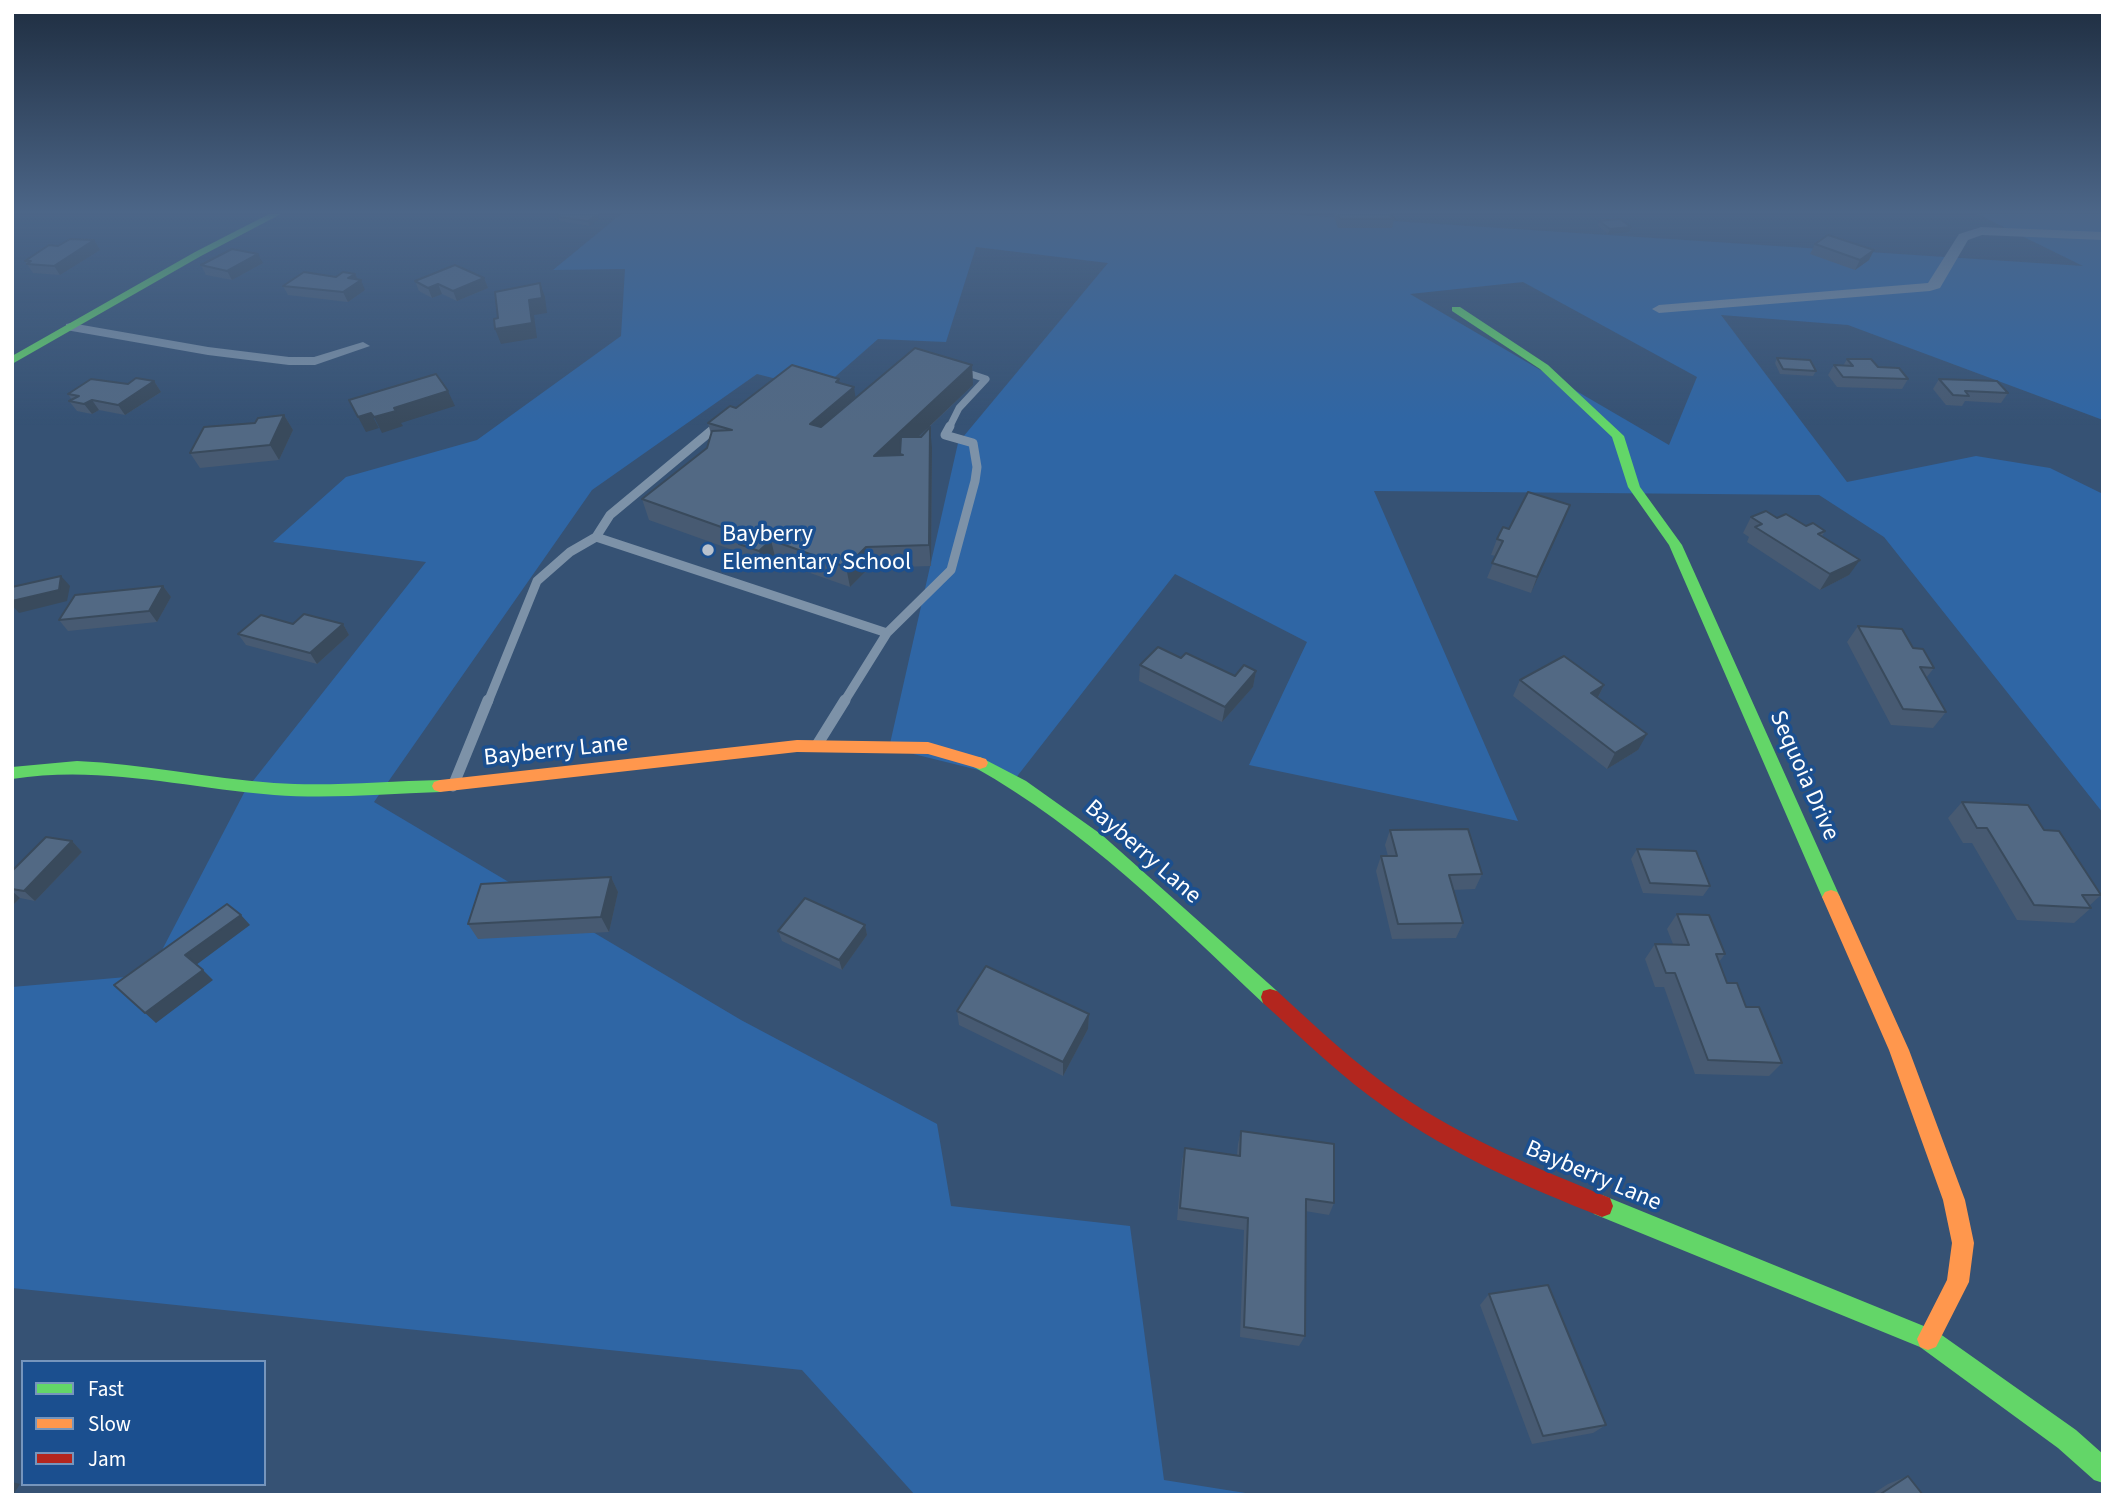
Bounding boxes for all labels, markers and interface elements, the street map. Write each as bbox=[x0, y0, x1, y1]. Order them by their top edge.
place label: Bayberry Elementary School bbox=[722, 522, 911, 578]
marker: Bayberry Elementary School bbox=[700, 542, 716, 558]
street label: Sequoia Drive bbox=[1762, 707, 1844, 845]
street label: Bayberry Lane bbox=[483, 730, 629, 774]
street label: Bayberry Lane bbox=[1078, 795, 1206, 911]
street label: Bayberry Lane bbox=[1521, 1135, 1665, 1219]
legend bbox=[21, 1360, 266, 1486]
text: Fast bbox=[88, 1374, 124, 1404]
text: Slow bbox=[88, 1409, 131, 1439]
text: Jam bbox=[88, 1444, 126, 1474]

